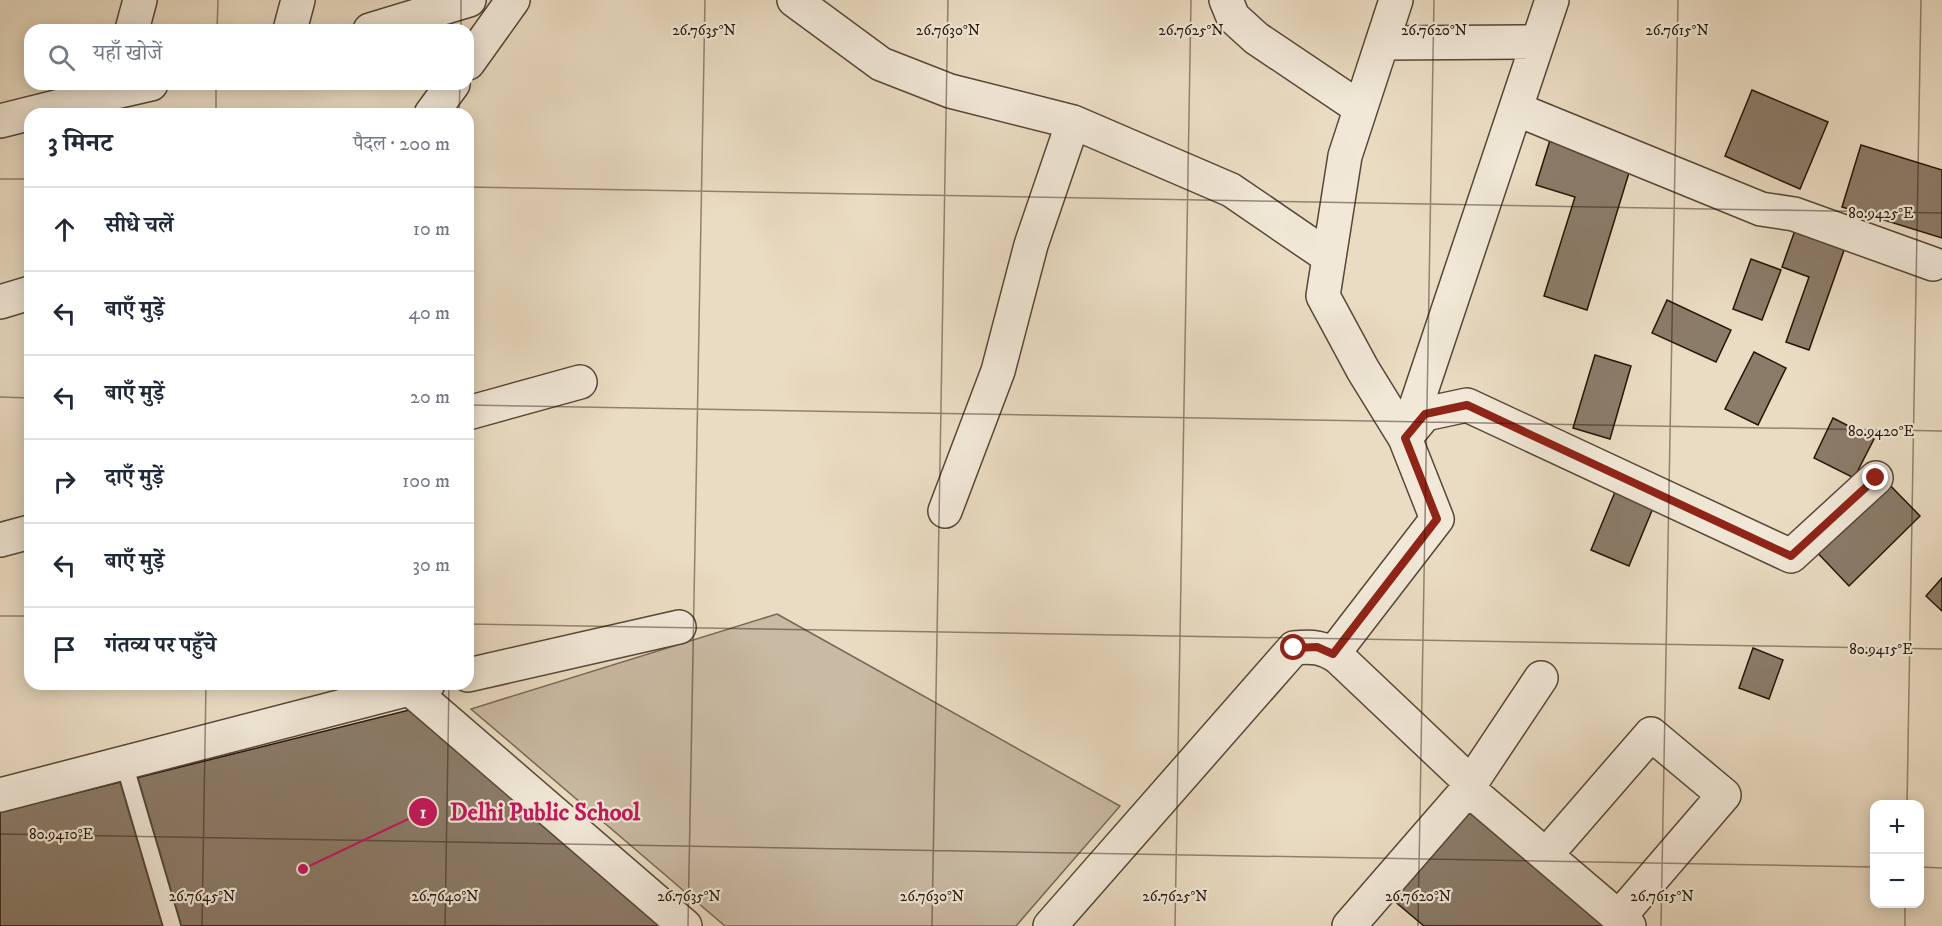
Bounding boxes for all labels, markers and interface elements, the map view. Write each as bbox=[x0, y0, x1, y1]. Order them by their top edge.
text: 26.7635°N bbox=[672, 21, 736, 40]
text: 26.7630°N bbox=[916, 21, 980, 40]
text: 26.7625°N bbox=[1158, 21, 1224, 40]
text: 26.7620°N bbox=[1401, 21, 1467, 40]
text: 26.7615°N bbox=[1645, 21, 1709, 40]
search box bbox=[24, 24, 474, 90]
text: यहाँ खोजें bbox=[93, 40, 162, 67]
icon: search bbox=[45, 41, 78, 74]
text: 3 मिनट bbox=[48, 127, 113, 160]
text: पैदल · 200 m bbox=[353, 132, 450, 157]
text: 80.9425°E bbox=[1848, 204, 1914, 223]
text: सीधे चलें bbox=[105, 212, 174, 239]
icon: ahead bbox=[48, 213, 81, 246]
text: 10 m bbox=[413, 217, 450, 242]
text: बाएँ मुड़ें bbox=[105, 296, 164, 323]
icon: left bbox=[48, 297, 81, 330]
text: 40 m bbox=[408, 301, 450, 326]
text: बाएँ मुड़ें bbox=[105, 380, 164, 407]
icon: left bbox=[48, 381, 81, 414]
text: 20 m bbox=[410, 385, 450, 410]
text: 80.9420°E bbox=[1848, 422, 1914, 441]
text: दाएँ मुड़ें bbox=[105, 464, 164, 491]
route end bbox=[1862, 464, 1888, 490]
icon: right bbox=[48, 465, 81, 498]
text: 100 m bbox=[402, 469, 450, 494]
text: बाएँ मुड़ें bbox=[105, 548, 164, 575]
icon: left bbox=[48, 549, 81, 582]
text: 30 m bbox=[412, 553, 450, 578]
text: गंतव्य पर पहुँचे bbox=[105, 632, 216, 659]
icon: arrive bbox=[48, 633, 81, 666]
route start bbox=[1280, 634, 1306, 660]
text: 80.9415°E bbox=[1849, 640, 1913, 659]
callout: Delhi Public School bbox=[408, 791, 652, 833]
text: Delhi Public School bbox=[450, 798, 641, 828]
map controls bbox=[1870, 800, 1924, 908]
button: + bbox=[1870, 800, 1924, 854]
text: 1 bbox=[420, 802, 427, 824]
text: 80.9410°E bbox=[29, 825, 93, 844]
button: − bbox=[1870, 854, 1924, 908]
text: 26.7645°N bbox=[169, 887, 235, 906]
text: 26.7640°N bbox=[411, 887, 479, 906]
text: 26.7635°N bbox=[657, 887, 721, 906]
text: 26.7630°N bbox=[900, 887, 964, 906]
text: 26.7625°N bbox=[1142, 887, 1208, 906]
text: 26.7620°N bbox=[1385, 887, 1451, 906]
text: 26.7615°N bbox=[1630, 887, 1694, 906]

